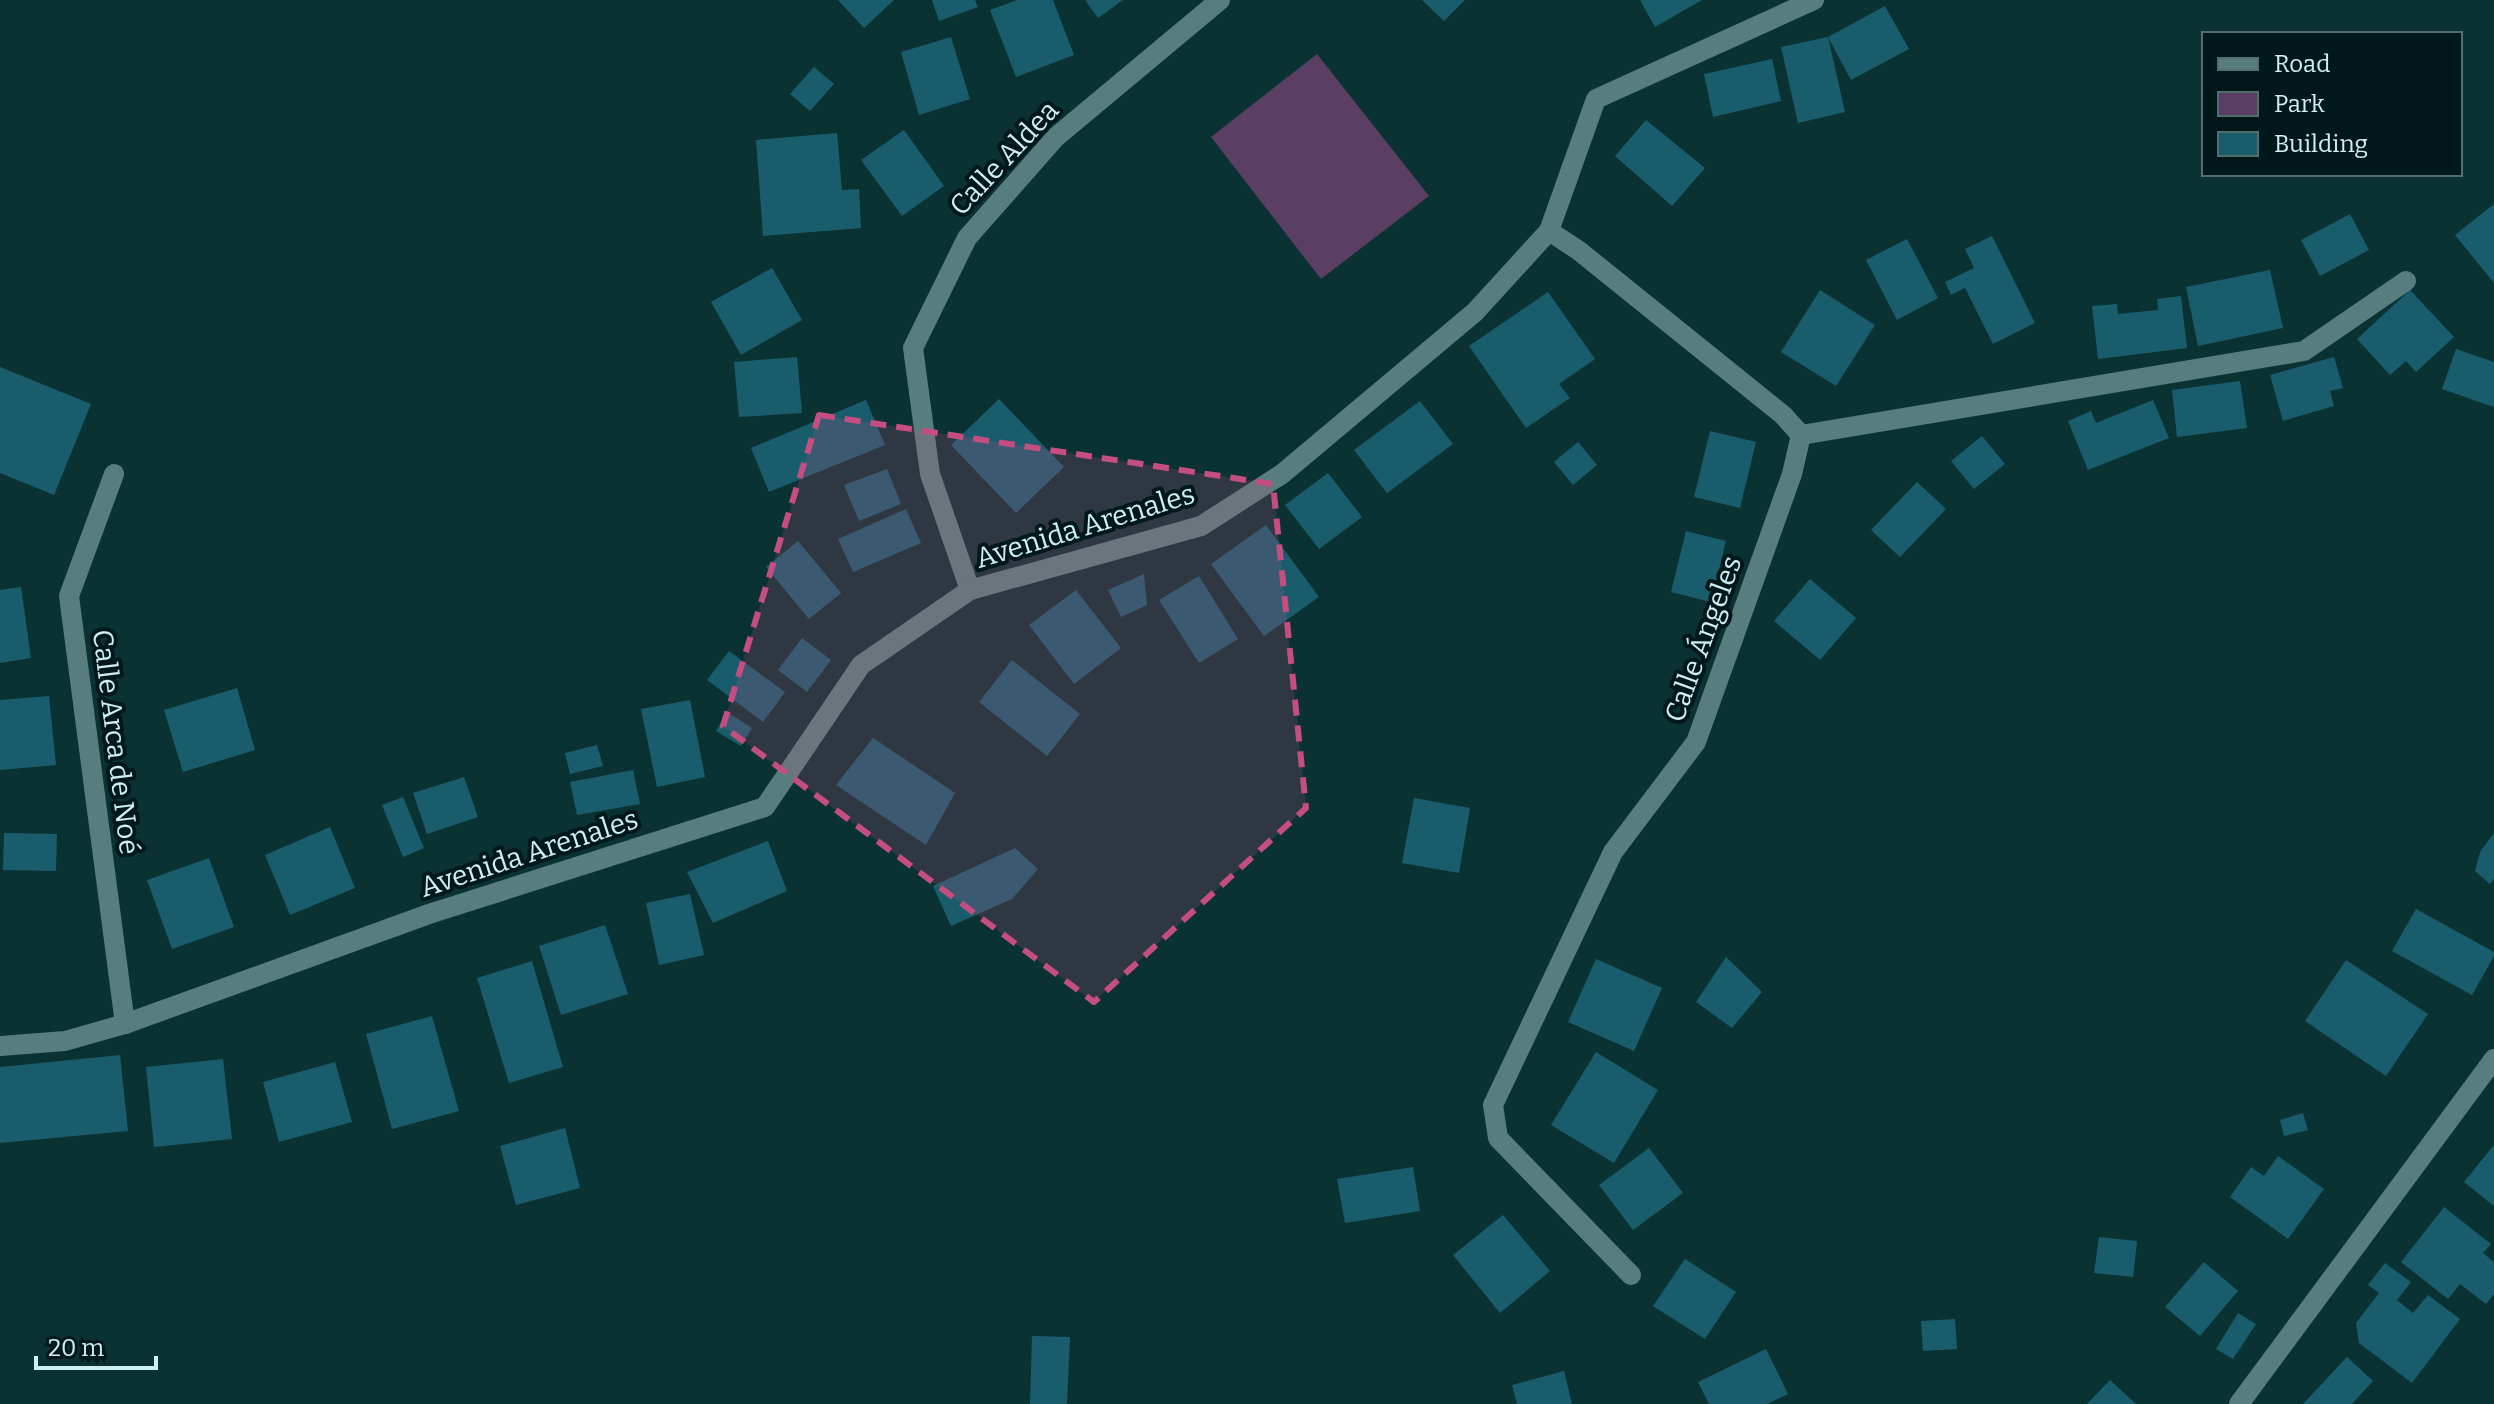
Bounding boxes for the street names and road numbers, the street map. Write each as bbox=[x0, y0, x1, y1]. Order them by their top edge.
street label: Calle Aldea bbox=[943, 94, 1065, 222]
street label: Avenida Arenales bbox=[971, 477, 1199, 575]
street label: Calle Ángeles bbox=[1657, 551, 1748, 726]
street label: Calle Arca de Noé bbox=[86, 628, 146, 856]
street label: Avenida Arenales bbox=[416, 802, 642, 904]

